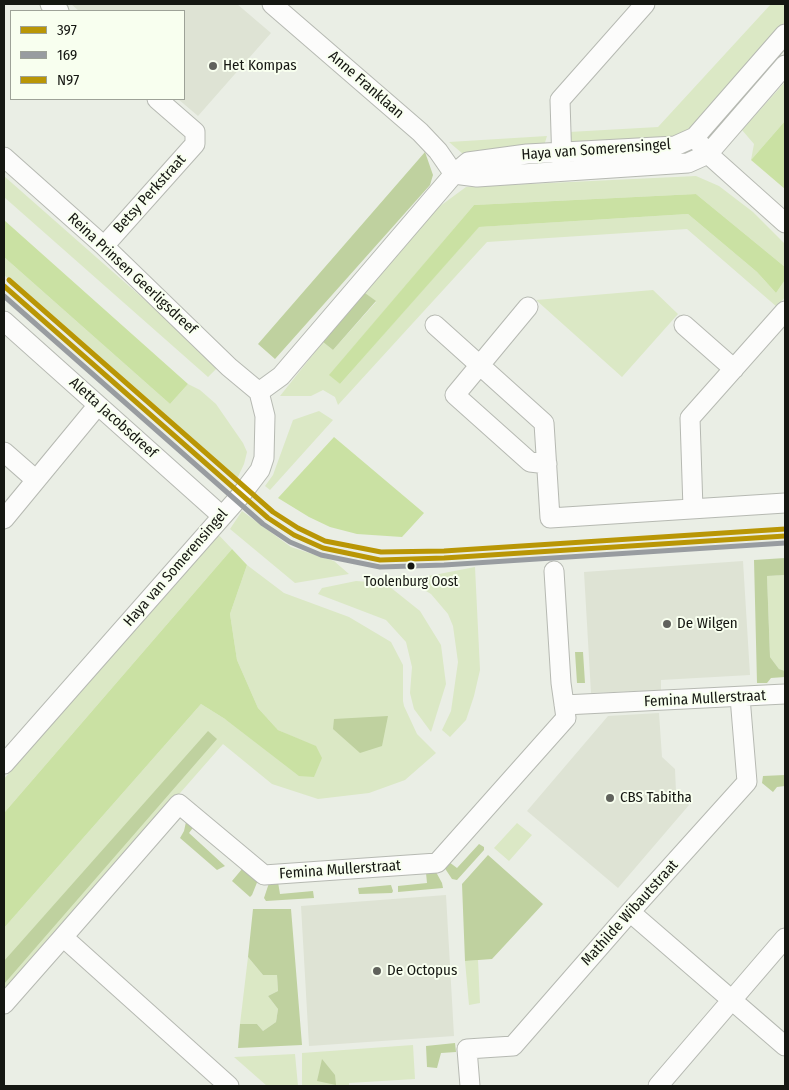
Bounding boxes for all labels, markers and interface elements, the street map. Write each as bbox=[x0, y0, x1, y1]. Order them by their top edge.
legend bbox=[10, 10, 185, 100]
text: 397 bbox=[57, 21, 77, 39]
text: 169 bbox=[57, 46, 77, 64]
street label: Anne Franklaan bbox=[325, 47, 407, 123]
place label: Het Kompas bbox=[223, 57, 297, 75]
marker: Het Kompas bbox=[207, 60, 219, 72]
text: N97 bbox=[57, 71, 79, 89]
street label: Haya van Somerensingel bbox=[521, 136, 671, 164]
street label: Betsy Perkstraat bbox=[110, 151, 190, 237]
street label: Reina Prinsen Geerligsdreef bbox=[64, 210, 200, 338]
street label: Aletta Jacobsdreef bbox=[65, 374, 161, 462]
street label: Haya van Somerensingel bbox=[120, 506, 232, 630]
marker: Toolenburg Oost bbox=[406, 561, 416, 571]
place label: Toolenburg Oost bbox=[364, 574, 458, 590]
place label: De Wilgen bbox=[677, 615, 738, 633]
marker: De Wilgen bbox=[661, 618, 673, 630]
street label: Femina Mullerstraat bbox=[644, 687, 766, 711]
place label: CBS Tabitha bbox=[620, 789, 692, 807]
marker: CBS Tabitha bbox=[604, 792, 616, 804]
street label: Mathilde Wibautstraat bbox=[578, 856, 682, 970]
street label: Femina Mullerstraat bbox=[279, 857, 401, 883]
place label: De Octopus bbox=[387, 962, 457, 980]
marker: De Octopus bbox=[371, 965, 383, 977]

